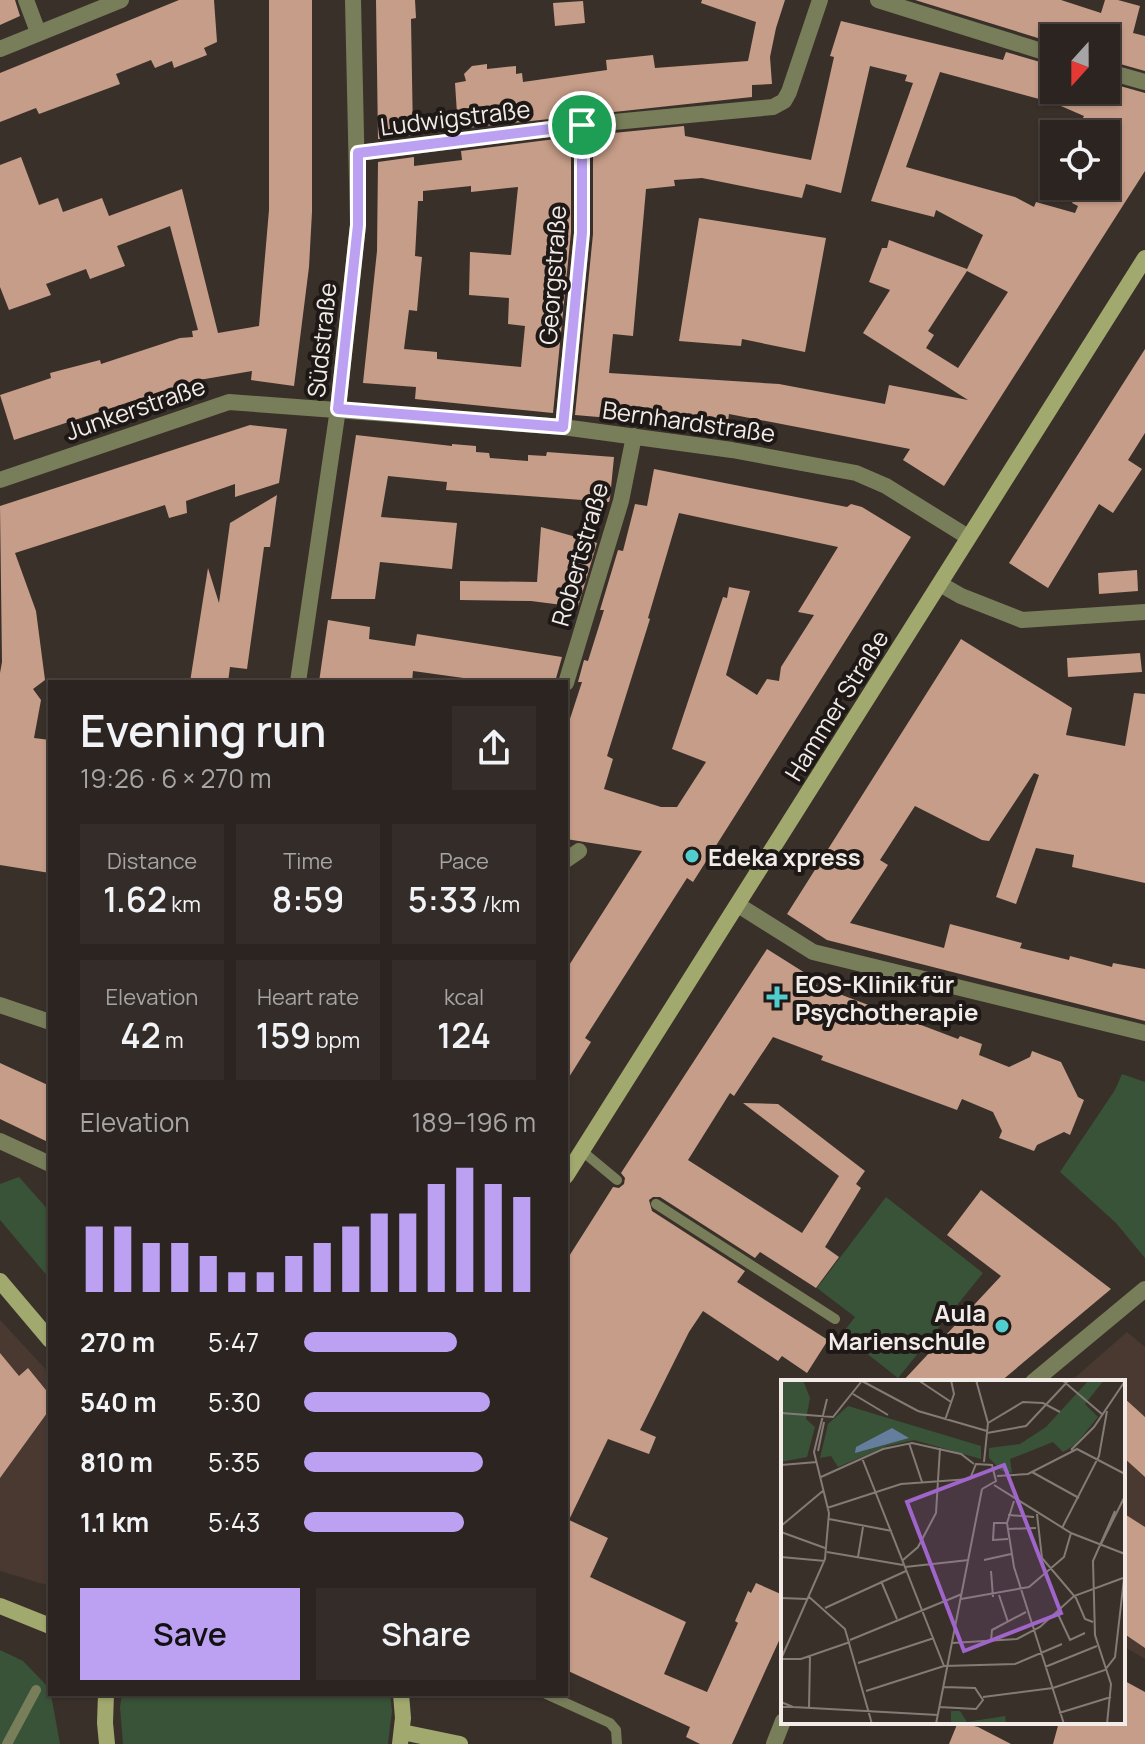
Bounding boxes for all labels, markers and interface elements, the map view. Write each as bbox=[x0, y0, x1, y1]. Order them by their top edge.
north arrow bbox=[1040, 24, 1120, 104]
map controls bbox=[1040, 24, 1120, 200]
street label: Ludwigstraße bbox=[378, 91, 532, 143]
pin bbox=[548, 91, 616, 159]
icon: arrive bbox=[560, 103, 604, 147]
button: locate bbox=[1040, 120, 1120, 200]
street label: Georgstraße bbox=[531, 204, 573, 346]
street label: Südstraße bbox=[299, 281, 343, 399]
street label: Junkerstraße bbox=[61, 369, 209, 447]
street label: Bernhardstraße bbox=[601, 393, 777, 449]
street label: Robertstraße bbox=[543, 478, 615, 630]
street label: Hammer Straße bbox=[776, 623, 896, 787]
text: Evening run bbox=[80, 700, 326, 760]
button: share bbox=[452, 706, 536, 790]
text: 19:26 · 6 × 270 m bbox=[80, 760, 271, 796]
place label: Edeka xpress bbox=[708, 840, 861, 873]
text: Distance bbox=[107, 846, 197, 876]
text: Time bbox=[283, 846, 333, 876]
text: Pace bbox=[439, 846, 489, 876]
marker: Edeka xpress bbox=[683, 847, 701, 865]
text: 1.62 bbox=[103, 876, 167, 922]
text: 8:59 bbox=[272, 876, 344, 922]
text: 5:33 bbox=[408, 876, 478, 922]
text: km bbox=[167, 889, 201, 919]
text: /km bbox=[478, 889, 520, 919]
place label: EOS-Klinik für Psychotherapie bbox=[795, 967, 978, 1028]
text: Elevation bbox=[106, 982, 198, 1012]
text: Heart rate bbox=[257, 982, 359, 1012]
text: kcal bbox=[444, 982, 484, 1012]
marker: EOS-Klinik für Psychotherapie bbox=[766, 986, 788, 1008]
text: 42 bbox=[120, 1012, 161, 1058]
text: 159 bbox=[256, 1012, 311, 1058]
text: 124 bbox=[437, 1012, 491, 1058]
text: m bbox=[161, 1025, 184, 1055]
text: bpm bbox=[311, 1025, 360, 1055]
text: Elevation bbox=[80, 1104, 190, 1140]
text: 189–196 m bbox=[411, 1104, 536, 1140]
place label: Aula Marienschule bbox=[828, 1296, 986, 1357]
marker: Aula Marienschule bbox=[993, 1317, 1011, 1335]
text: 270 m bbox=[80, 1324, 155, 1360]
text: 5:47 bbox=[208, 1324, 259, 1360]
inset map bbox=[781, 1380, 1125, 1724]
text: 540 m bbox=[80, 1384, 157, 1420]
text: 5:30 bbox=[208, 1384, 261, 1420]
text: 810 m bbox=[80, 1444, 153, 1480]
text: 5:35 bbox=[208, 1444, 260, 1480]
text: 1.1 km bbox=[80, 1504, 149, 1540]
text: 5:43 bbox=[208, 1504, 261, 1540]
button: Save bbox=[80, 1588, 300, 1680]
button: Share bbox=[316, 1588, 536, 1680]

